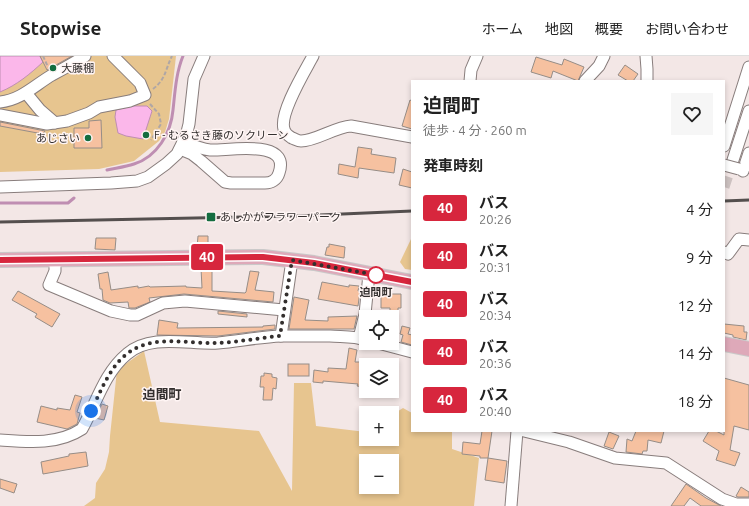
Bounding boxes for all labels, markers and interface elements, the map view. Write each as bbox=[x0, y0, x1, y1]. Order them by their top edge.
text: Stopwise bbox=[20, 17, 101, 39]
text: ホーム bbox=[481, 21, 523, 37]
text: 地図 bbox=[545, 21, 573, 37]
text: 概要 bbox=[595, 21, 623, 37]
text: お問い合わせ bbox=[645, 21, 729, 37]
place label: 大藤棚 bbox=[61, 62, 94, 74]
marker: 大藤棚 bbox=[48, 63, 58, 73]
button: heart bbox=[671, 93, 713, 135]
text: 迫間町 bbox=[423, 94, 480, 116]
text: 徒歩 · 4 分 · 260 m bbox=[423, 123, 527, 137]
place label: F - むるさき藤のソクリーン bbox=[154, 129, 288, 141]
marker: F - むるさき藤のソクリーン bbox=[141, 130, 151, 140]
place label: あじさい bbox=[36, 132, 80, 144]
marker: あじさい bbox=[83, 133, 93, 143]
text: 発車時刻 bbox=[423, 157, 483, 174]
text: バス bbox=[479, 194, 509, 211]
text: 40 bbox=[437, 200, 453, 216]
text: 4 分 bbox=[686, 201, 713, 218]
marker: あしかがフラワーパーク bbox=[205, 211, 217, 223]
place label: あしかがフラワーパーク bbox=[220, 211, 341, 223]
text: 20:26 bbox=[479, 212, 512, 226]
text: バス bbox=[479, 242, 509, 259]
line badge: 40 bbox=[189, 244, 225, 270]
text: 40 bbox=[437, 248, 453, 264]
text: 40 bbox=[199, 249, 215, 265]
text: 9 分 bbox=[686, 249, 713, 266]
text: 20:31 bbox=[479, 260, 512, 274]
marker: 迫間町 bbox=[367, 266, 385, 284]
place label: 迫間町 bbox=[360, 286, 393, 298]
text: バス bbox=[479, 290, 509, 307]
text: 40 bbox=[437, 296, 453, 312]
text: 12 分 bbox=[678, 297, 713, 314]
text: 20:34 bbox=[479, 308, 512, 322]
map controls bbox=[359, 310, 399, 494]
button: locate bbox=[359, 310, 399, 350]
text: バス bbox=[479, 338, 509, 355]
text: 40 bbox=[437, 344, 453, 360]
text: 14 分 bbox=[678, 345, 713, 362]
text: 20:36 bbox=[479, 356, 512, 370]
button: layers bbox=[359, 358, 399, 398]
text: バス bbox=[479, 386, 509, 403]
district label: 迫間町 bbox=[142, 387, 182, 401]
text: 40 bbox=[437, 392, 453, 408]
text: 18 分 bbox=[678, 393, 713, 410]
your location bbox=[81, 401, 101, 421]
text: 20:40 bbox=[479, 404, 512, 418]
button: + bbox=[359, 406, 399, 446]
button: − bbox=[359, 454, 399, 494]

